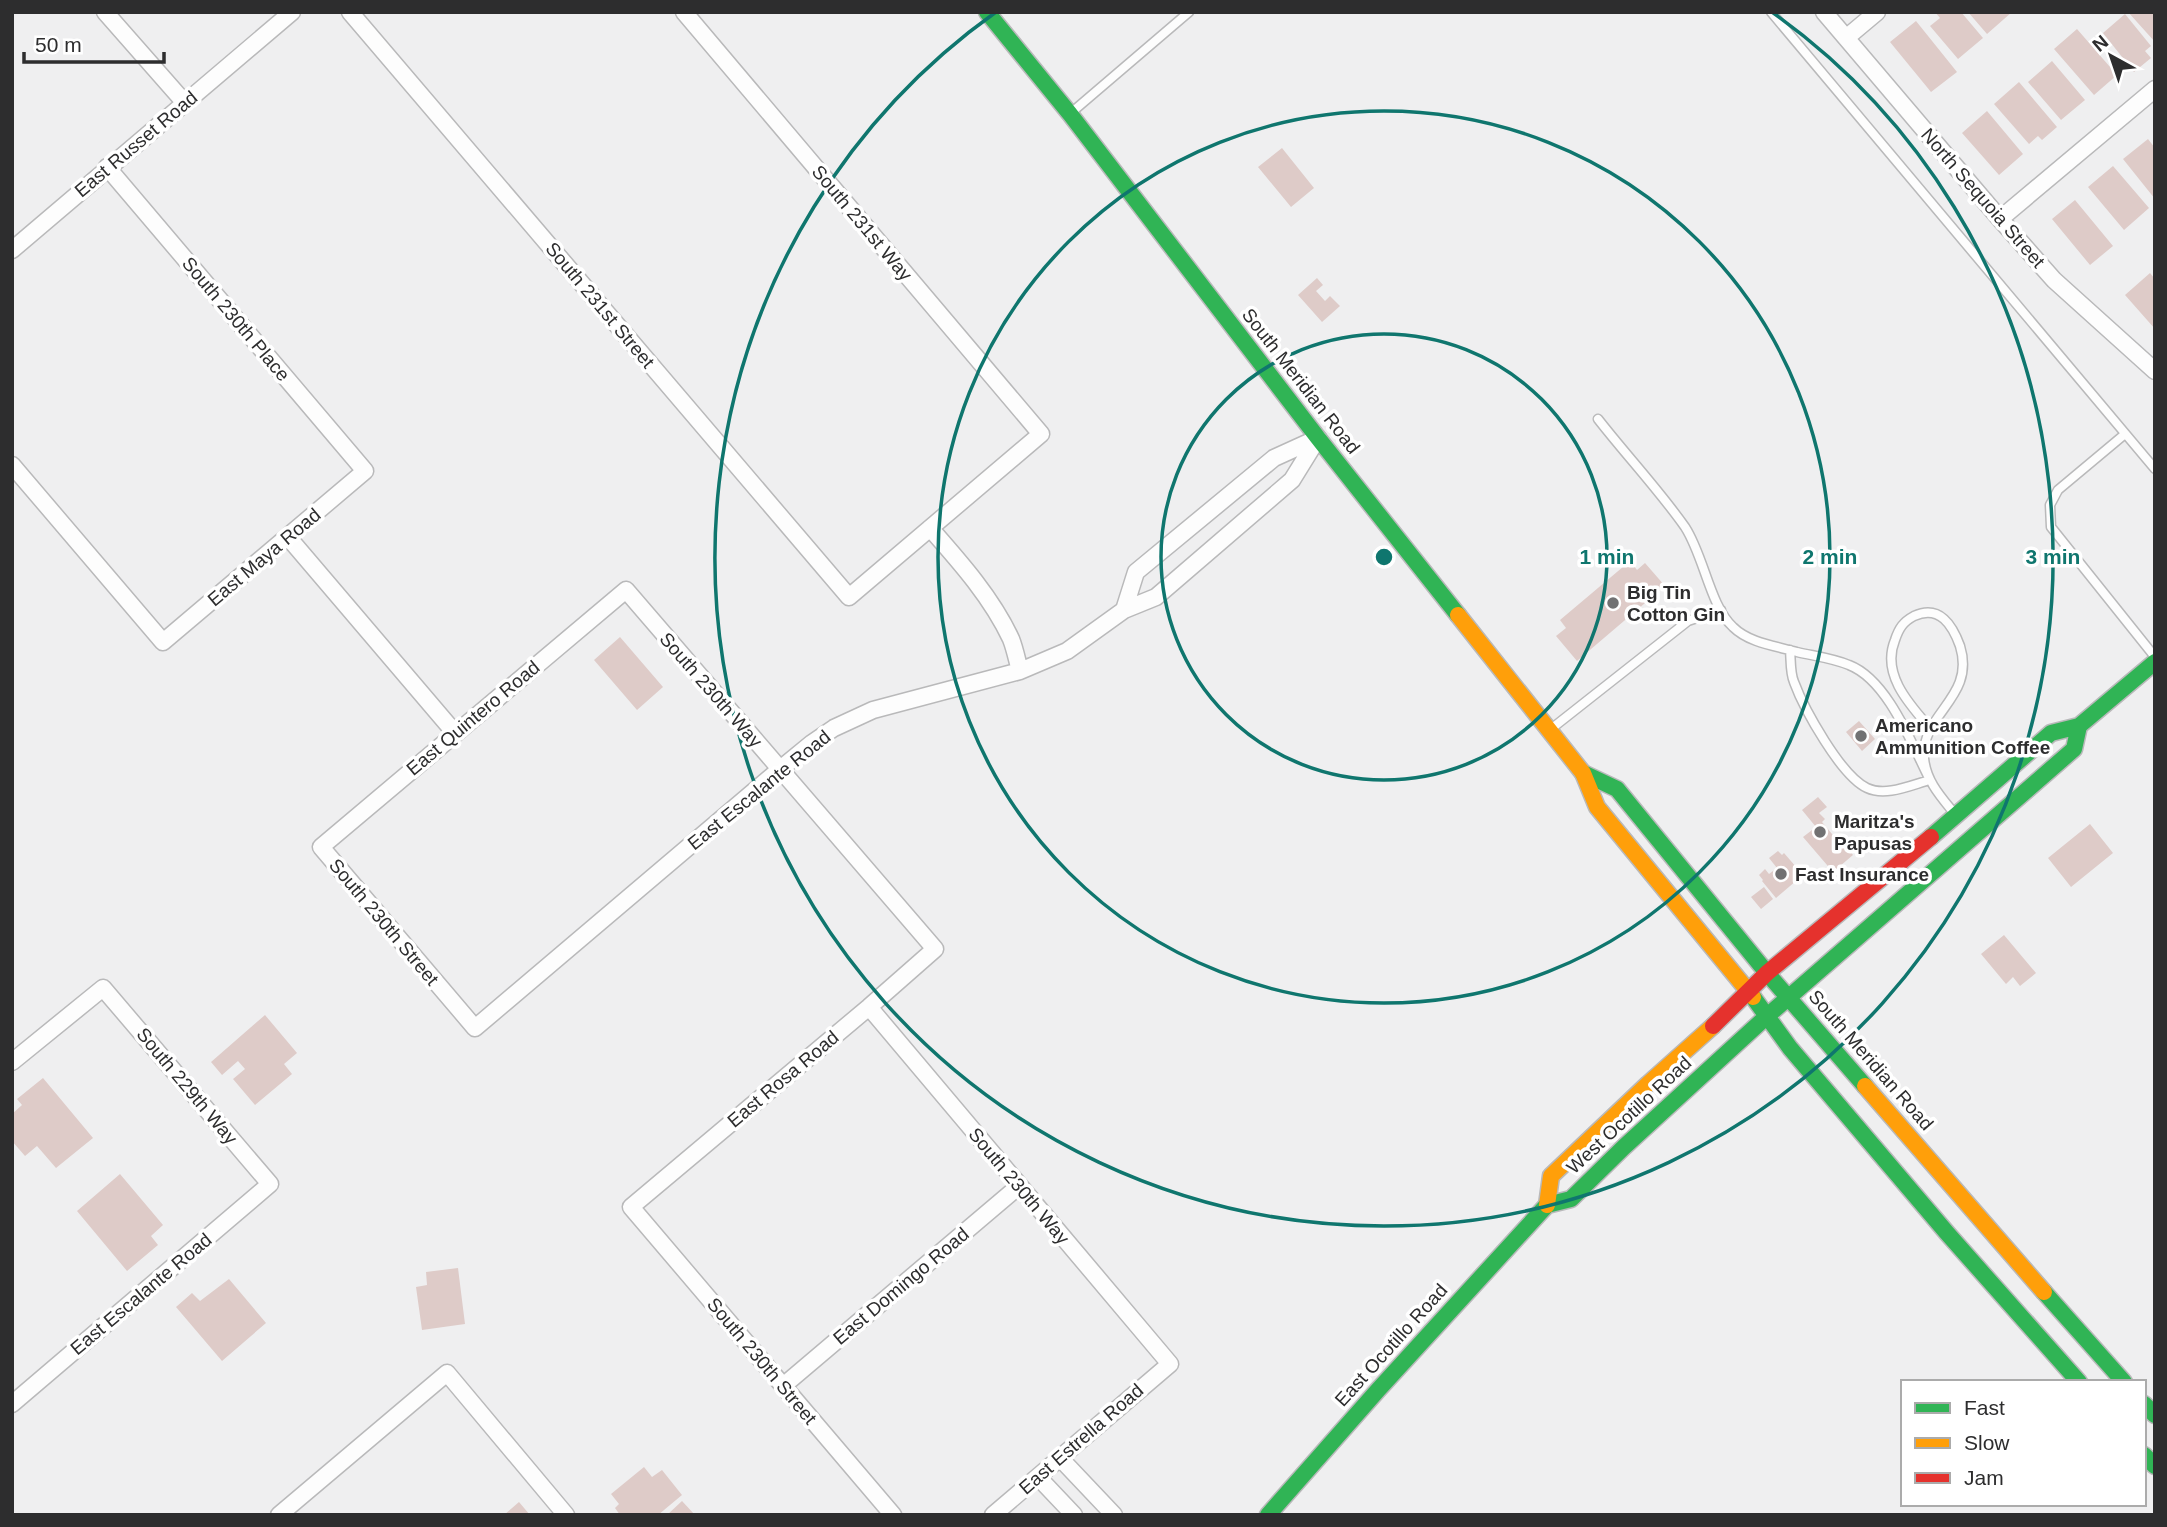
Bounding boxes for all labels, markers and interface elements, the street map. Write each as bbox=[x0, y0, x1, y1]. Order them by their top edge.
scale bar bbox=[24, 21, 164, 65]
north arrow bbox=[2076, 21, 2146, 91]
text: N bbox=[2088, 31, 2112, 56]
text: 50 m bbox=[35, 33, 82, 56]
street label: East Russet Road bbox=[71, 87, 201, 201]
street label: North Sequoia Street bbox=[1917, 124, 2050, 272]
street label: South 231st Way bbox=[808, 161, 917, 285]
street label: South 231st Street bbox=[541, 238, 659, 373]
street label: South 230th Place bbox=[178, 253, 294, 385]
street label: South Meridian Road bbox=[1238, 304, 1364, 458]
street label: East Maya Road bbox=[203, 504, 325, 610]
centre of rings bbox=[1372, 545, 1396, 569]
text: 1 min bbox=[1580, 545, 1634, 568]
text: 2 min bbox=[1803, 545, 1857, 568]
text: 3 min bbox=[2026, 545, 2080, 568]
place label: Big Tin Cotton Gin bbox=[1627, 582, 1725, 625]
marker: Big Tin Cotton Gin bbox=[1605, 595, 1621, 611]
street label: South 230th Way bbox=[655, 628, 767, 752]
street label: East Quintero Road bbox=[402, 656, 544, 780]
place label: Americano Ammunition Coffee bbox=[1875, 715, 2050, 758]
street label: East Escalante Road bbox=[683, 726, 835, 854]
marker: Americano Ammunition Coffee bbox=[1853, 728, 1869, 744]
place label: Maritza's Papusas bbox=[1834, 811, 1915, 854]
marker: Maritza's Papusas bbox=[1812, 824, 1828, 840]
street label: South 230th Street bbox=[325, 855, 443, 990]
place label: Fast Insurance bbox=[1795, 864, 1929, 885]
marker: Fast Insurance bbox=[1773, 866, 1789, 882]
street label: South Meridian Road bbox=[1805, 986, 1937, 1134]
street label: South 229th Way bbox=[132, 1024, 242, 1149]
street label: East Rosa Road bbox=[723, 1026, 843, 1132]
street label: West Ocotillo Road bbox=[1562, 1052, 1696, 1178]
street label: South 230th Way bbox=[964, 1124, 1074, 1249]
street label: East Domingo Road bbox=[829, 1223, 973, 1349]
street label: East Escalante Road bbox=[66, 1229, 216, 1359]
street label: East Ocotillo Road bbox=[1331, 1280, 1451, 1410]
street label: South 230th Street bbox=[703, 1294, 821, 1429]
street label: East Estrella Road bbox=[1015, 1379, 1147, 1499]
legend bbox=[1901, 1380, 2146, 1506]
text: Fast bbox=[1964, 1396, 2005, 1419]
text: Slow bbox=[1964, 1431, 2010, 1454]
text: Jam bbox=[1964, 1466, 2004, 1489]

